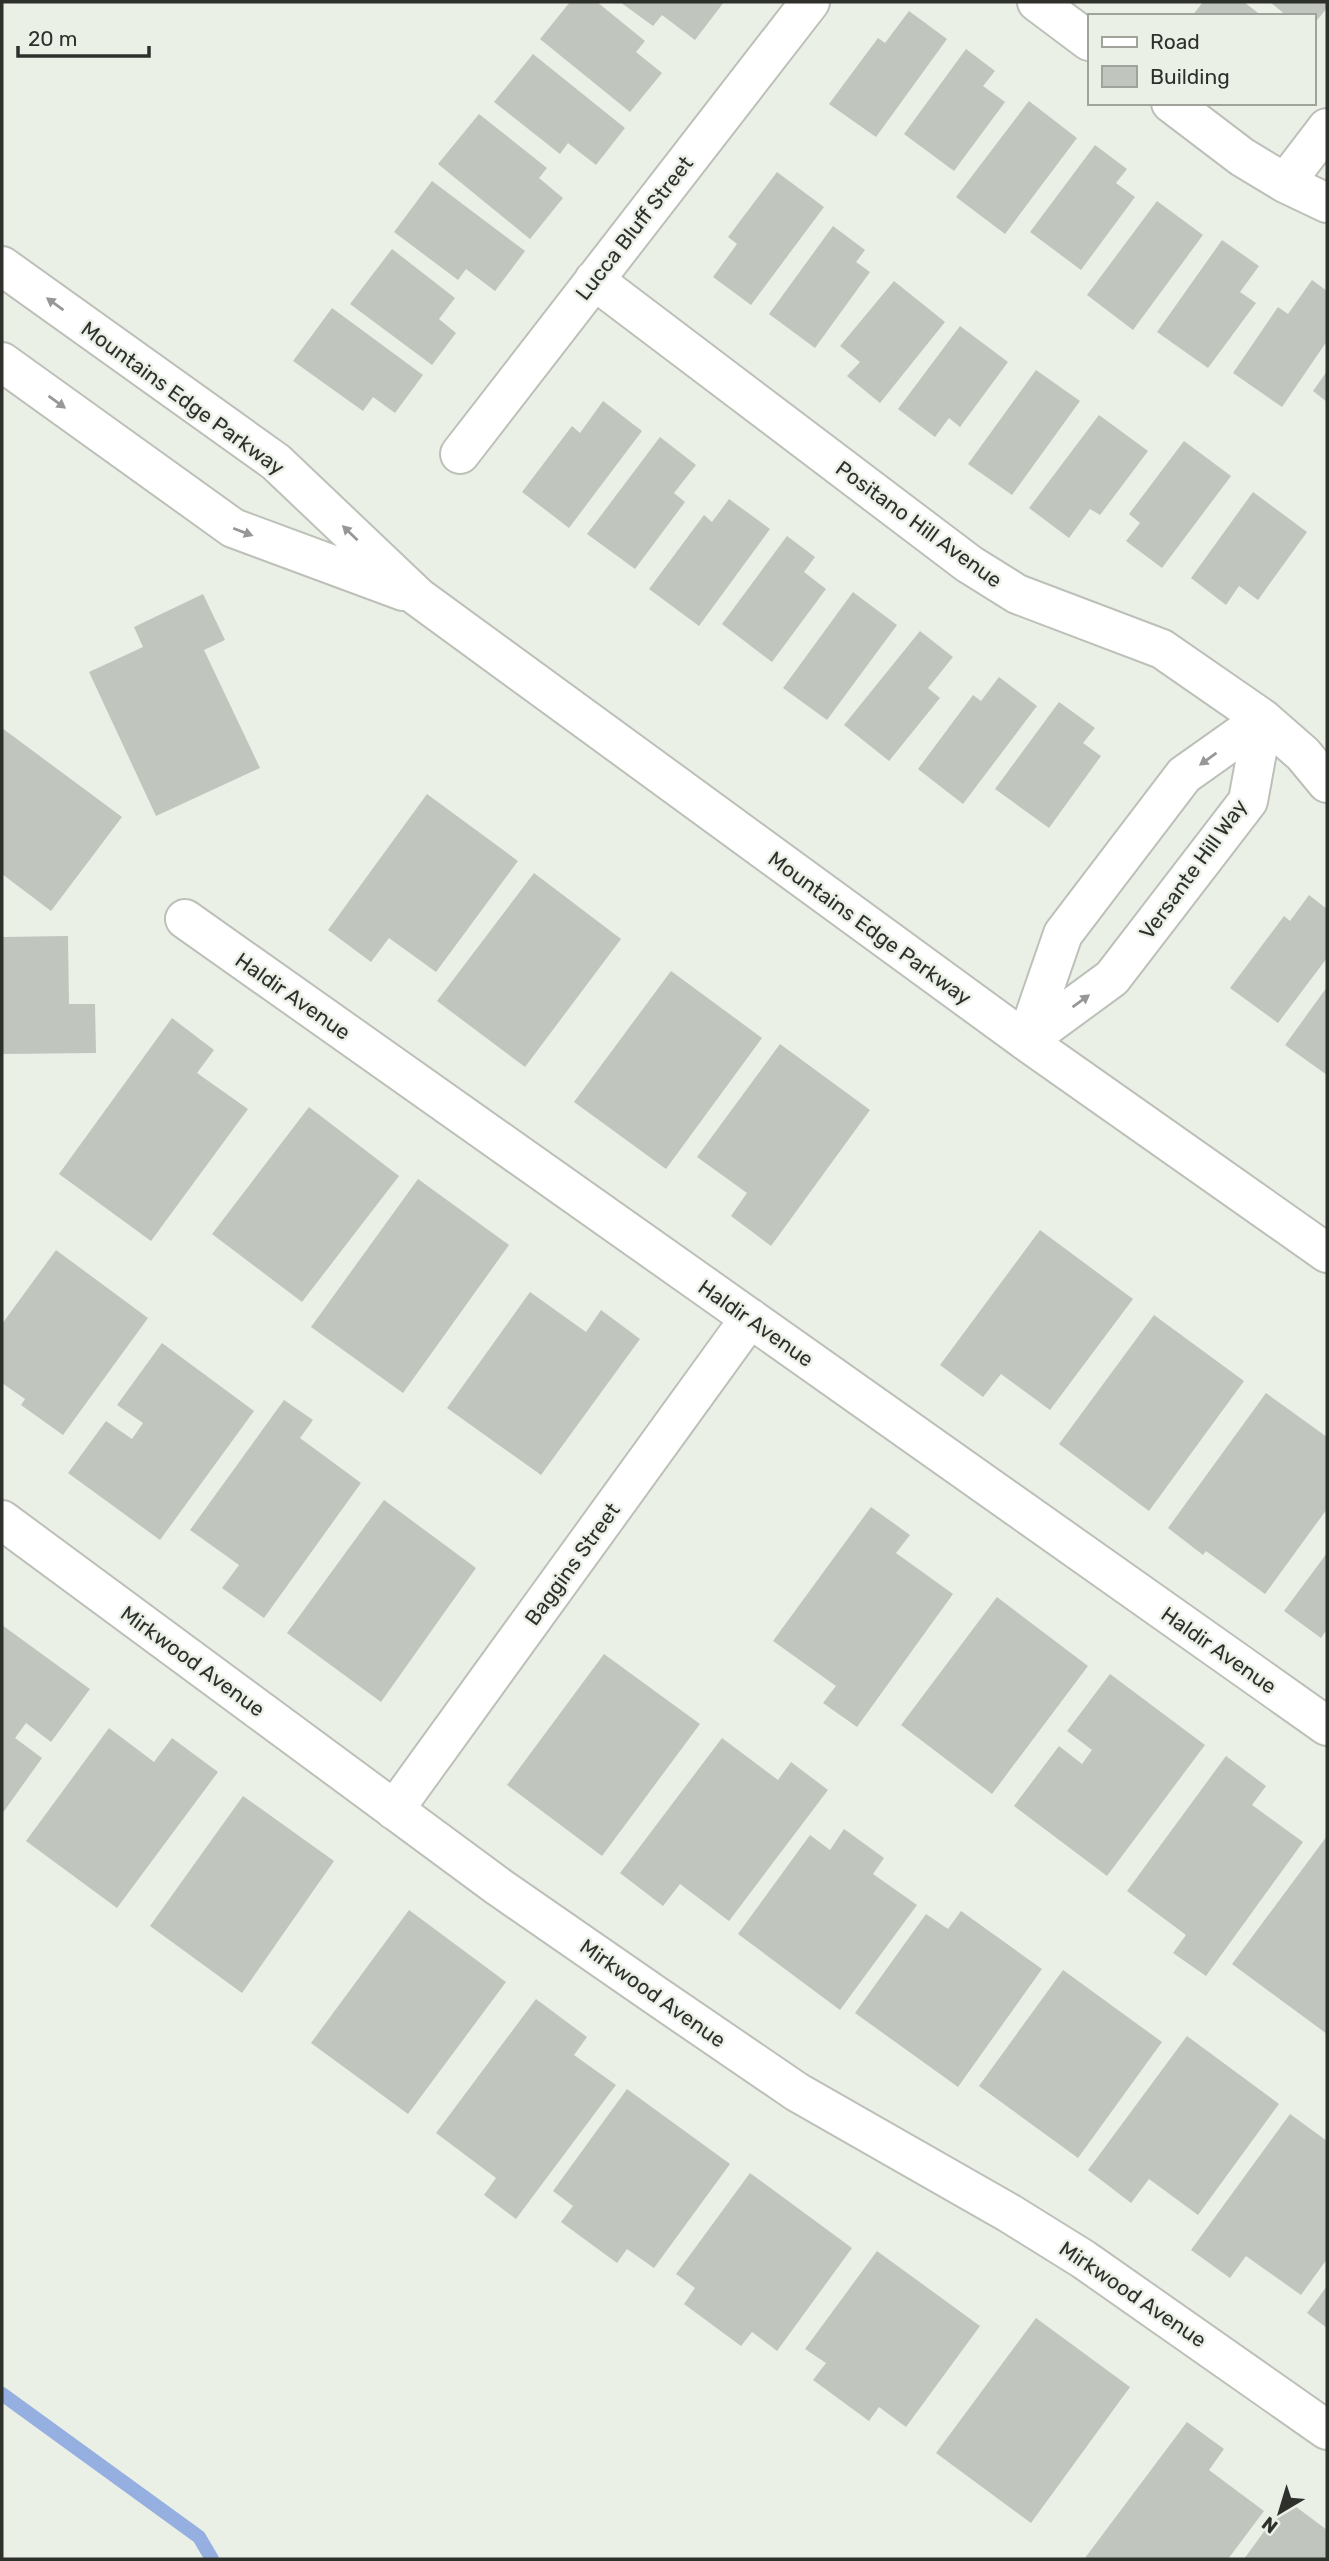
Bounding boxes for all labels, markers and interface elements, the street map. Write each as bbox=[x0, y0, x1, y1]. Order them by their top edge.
scale bar bbox=[18, 14, 149, 58]
legend bbox=[1088, 14, 1315, 105]
text: 20 m bbox=[28, 26, 77, 51]
text: Road bbox=[1150, 29, 1200, 54]
text: Building bbox=[1150, 64, 1230, 89]
street label: Lucca Bluff Street bbox=[570, 151, 698, 305]
one-way arrow bbox=[46, 297, 64, 311]
street label: Mountains Edge Parkway bbox=[77, 316, 290, 480]
one-way arrow bbox=[48, 395, 66, 409]
street label: Positano Hill Avenue bbox=[831, 455, 1007, 593]
one-way arrow bbox=[342, 525, 359, 541]
one-way arrow bbox=[233, 527, 254, 538]
one-way arrow bbox=[1199, 751, 1217, 765]
street label: Versante Hill Way bbox=[1134, 794, 1252, 944]
street label: Mountains Edge Parkway bbox=[764, 846, 977, 1010]
street label: Haldir Avenue bbox=[231, 947, 355, 1045]
one-way arrow bbox=[1071, 994, 1090, 1008]
street label: Haldir Avenue bbox=[694, 1274, 818, 1372]
street label: Baggins Street bbox=[519, 1498, 625, 1630]
street label: Mirkwood Avenue bbox=[116, 1600, 270, 1722]
street label: Haldir Avenue bbox=[1157, 1601, 1281, 1699]
street label: Mirkwood Avenue bbox=[575, 1933, 731, 2053]
street label: Mirkwood Avenue bbox=[1055, 2236, 1211, 2352]
north arrow bbox=[1245, 2477, 1315, 2547]
text: N bbox=[1257, 2512, 1282, 2538]

